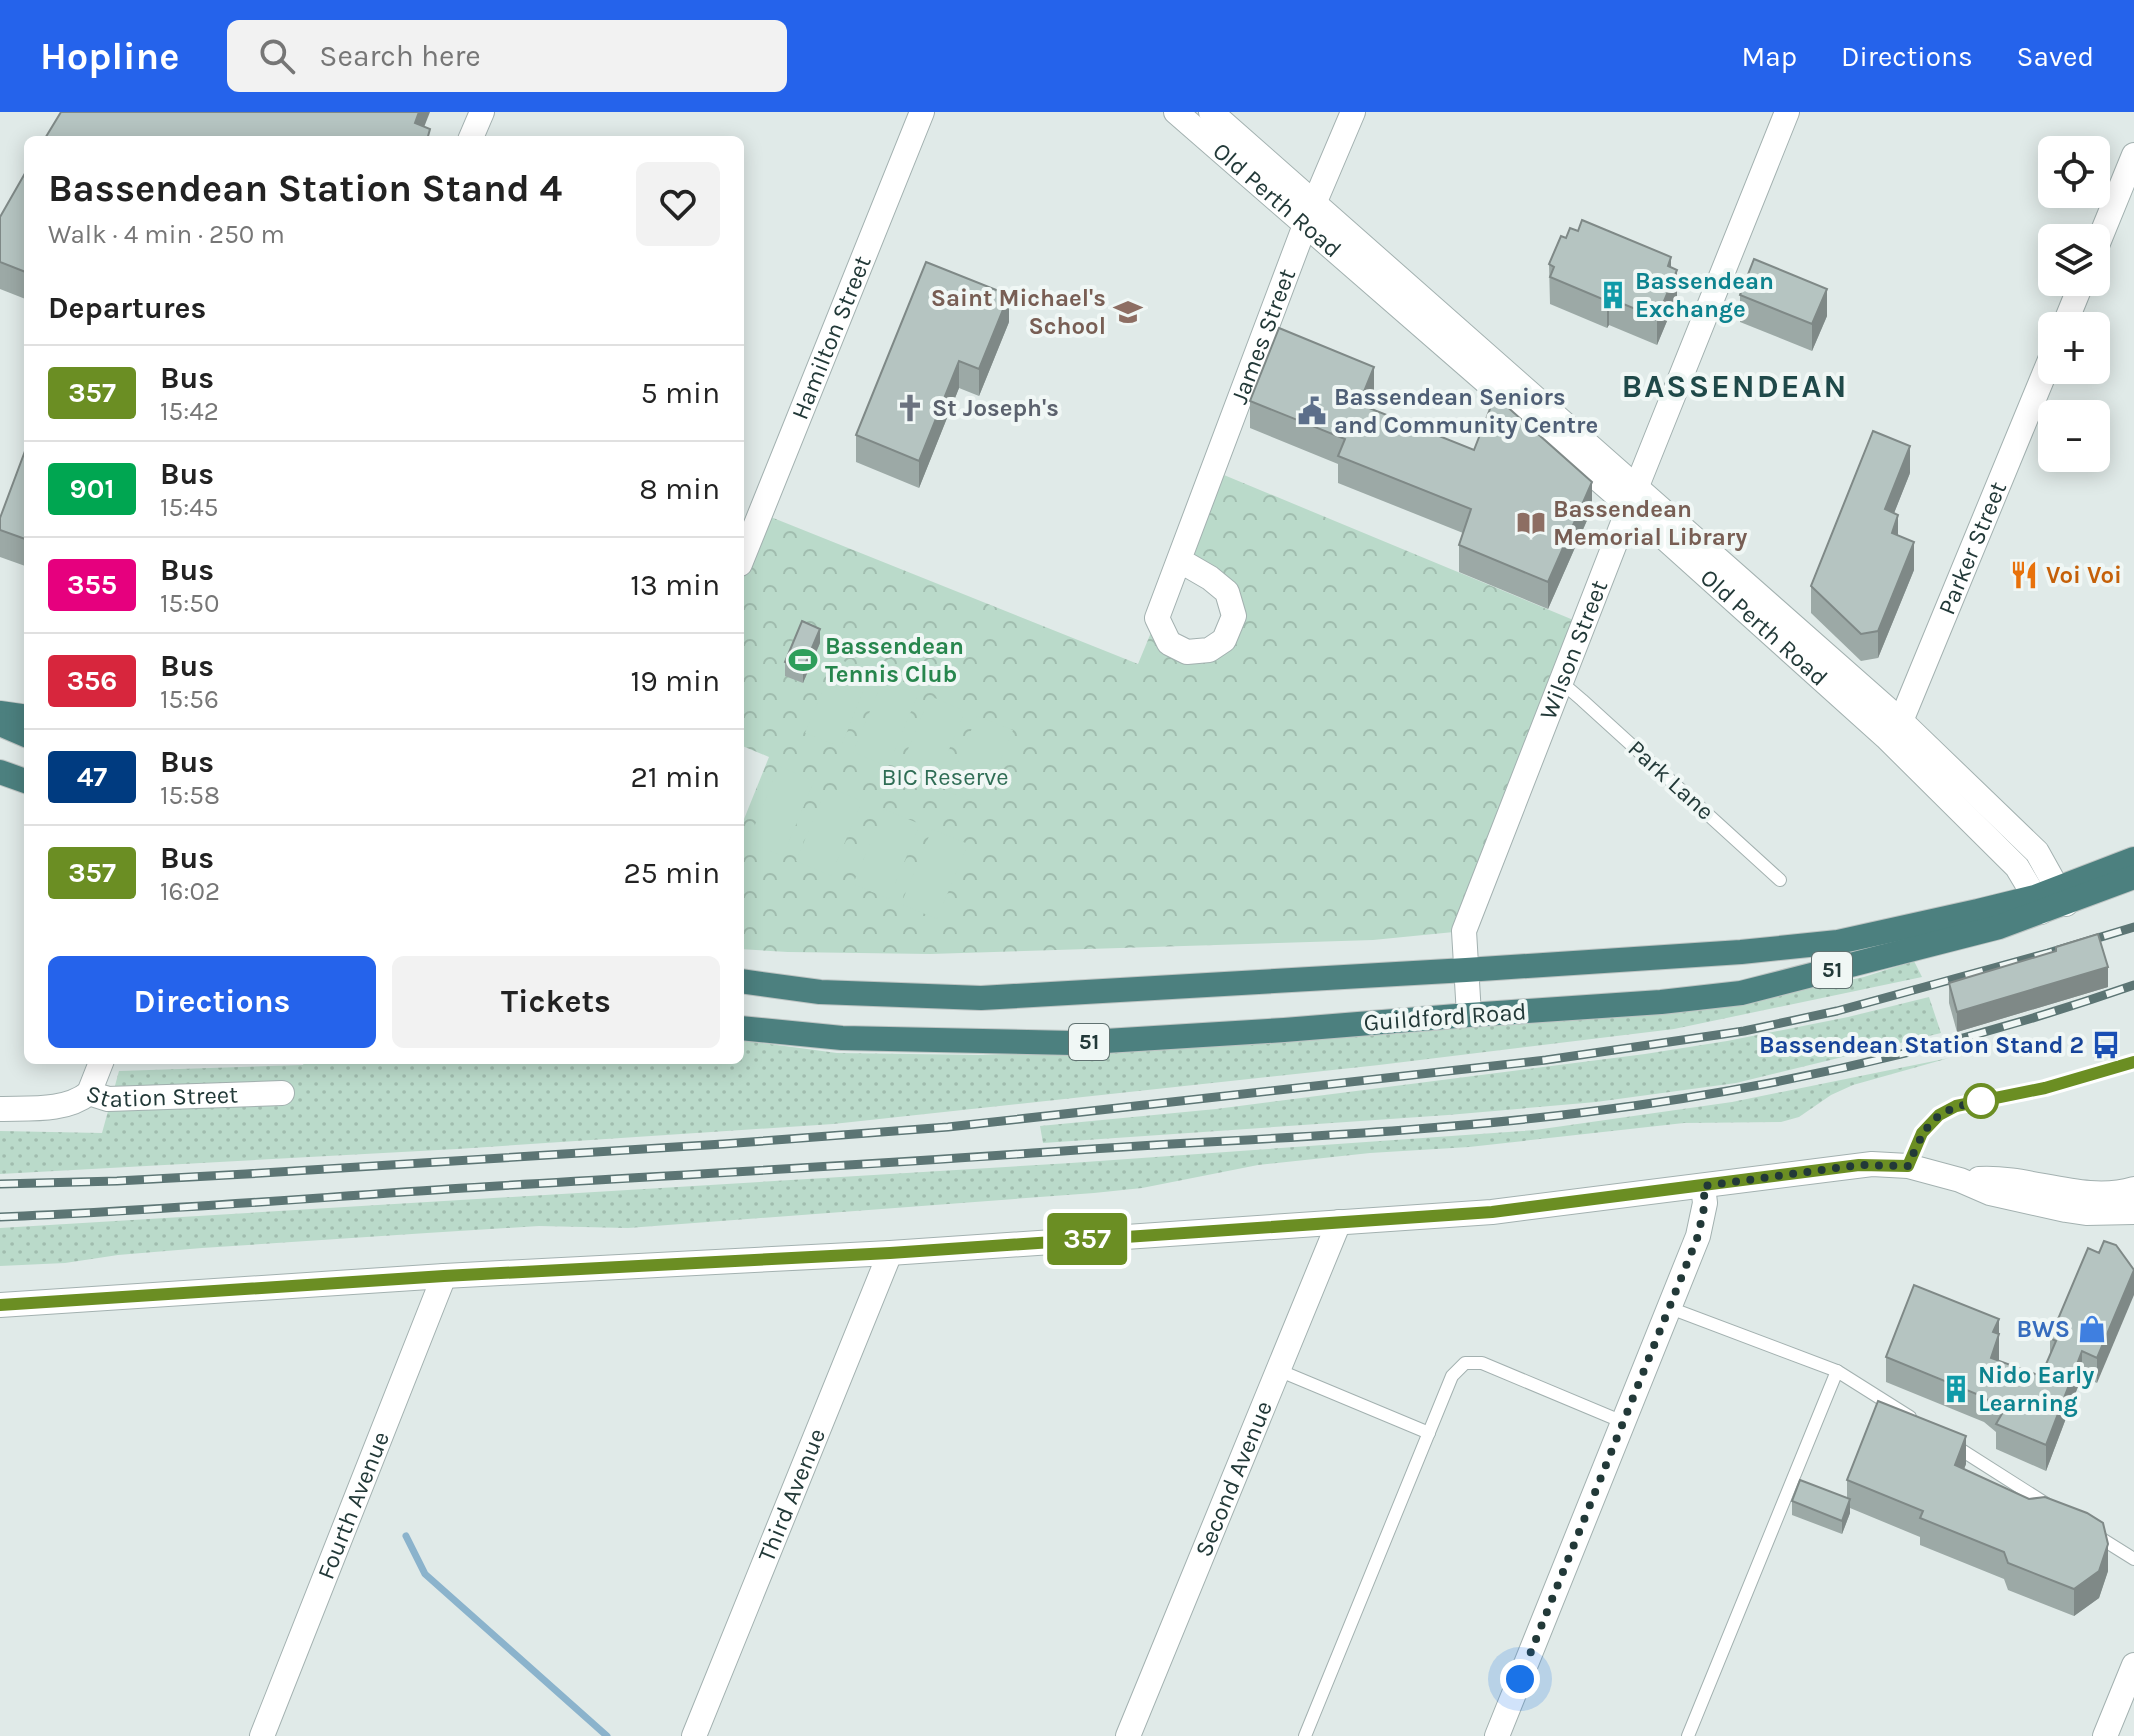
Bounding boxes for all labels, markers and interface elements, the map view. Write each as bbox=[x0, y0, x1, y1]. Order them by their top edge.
search box bbox=[227, 20, 787, 92]
text: Hopline bbox=[40, 34, 179, 79]
icon: search bbox=[255, 34, 299, 78]
text: Search here bbox=[319, 38, 481, 74]
text: Map bbox=[1742, 40, 1797, 73]
text: Directions bbox=[1841, 40, 1973, 73]
text: Saved bbox=[2017, 40, 2094, 73]
map controls bbox=[2038, 136, 2110, 472]
button: locate bbox=[2038, 136, 2110, 208]
street label: Old Perth Road bbox=[1207, 137, 1347, 263]
button: heart bbox=[636, 162, 720, 246]
text: Bassendean Station Stand 4 bbox=[48, 166, 562, 211]
text: Walk · 4 min · 250 m bbox=[48, 219, 285, 250]
button: layers bbox=[2038, 224, 2110, 296]
street label: Hamilton Street bbox=[786, 252, 877, 424]
street label: James Street bbox=[1225, 265, 1301, 408]
place label: Bassendean Exchange bbox=[1635, 267, 1774, 323]
building icon: Bassendean Exchange bbox=[1598, 280, 1628, 310]
place label: Saint Michael's School bbox=[931, 284, 1106, 340]
text: Departures bbox=[48, 290, 206, 326]
school or university icon: Saint Michael's School bbox=[1113, 297, 1143, 327]
button: + bbox=[2038, 312, 2110, 384]
text: Bus bbox=[160, 360, 214, 396]
district label: BASSENDEAN bbox=[1622, 368, 1848, 405]
text: 5 min bbox=[641, 375, 720, 411]
text: 357 bbox=[68, 376, 116, 409]
place label: Bassendean Seniors and Community Centre bbox=[1334, 383, 1598, 439]
church icon: St Joseph's bbox=[895, 393, 925, 423]
place label: St Joseph's bbox=[932, 394, 1059, 422]
text: 15:42 bbox=[160, 396, 219, 427]
public building icon: Bassendean Seniors and Community Centre bbox=[1297, 396, 1327, 426]
button: − bbox=[2038, 400, 2110, 472]
text: Bus bbox=[160, 456, 214, 492]
text: 8 min bbox=[639, 471, 720, 507]
text: 901 bbox=[70, 472, 114, 505]
street label: Parker Street bbox=[1932, 477, 2012, 619]
text: 15:45 bbox=[160, 492, 218, 523]
place label: Bassendean Memorial Library bbox=[1553, 495, 1747, 551]
library icon: Bassendean Memorial Library bbox=[1516, 508, 1546, 538]
text: Bus bbox=[160, 552, 214, 588]
restaurant icon: Voi Voi bbox=[2009, 560, 2039, 590]
place label: Voi Voi bbox=[2046, 561, 2122, 589]
street label: Old Perth Road bbox=[1695, 563, 1833, 692]
text: 13 min bbox=[630, 567, 720, 603]
text: 355 bbox=[67, 568, 117, 601]
street label: Wilson Street bbox=[1534, 576, 1613, 723]
text: 15:50 bbox=[160, 588, 219, 619]
place label: Bassendean Tennis Club bbox=[825, 632, 964, 688]
sports icon: Bassendean Tennis Club bbox=[788, 645, 818, 675]
text: Bus bbox=[160, 648, 214, 684]
text: 19 min bbox=[630, 663, 720, 699]
text: 356 bbox=[67, 664, 117, 697]
text: 15:56 bbox=[160, 684, 219, 715]
street label: Park Lane bbox=[1622, 734, 1720, 826]
text: Bus bbox=[160, 744, 214, 780]
text: 21 min bbox=[630, 759, 720, 795]
text: 47 bbox=[77, 760, 107, 793]
park label: BIC Reserve bbox=[881, 763, 1009, 791]
text: 15:58 bbox=[160, 780, 220, 811]
text: Bus bbox=[160, 840, 214, 876]
text: 25 min bbox=[623, 855, 720, 891]
text: 357 bbox=[68, 856, 116, 889]
text: 16:02 bbox=[160, 876, 220, 907]
road number: 51 bbox=[1812, 952, 1852, 988]
button: Directions bbox=[48, 956, 376, 1048]
button: Tickets bbox=[392, 956, 720, 1048]
street label: Guildford Road bbox=[1363, 997, 1527, 1037]
road number: 51 bbox=[1069, 1024, 1109, 1060]
bus stop icon: Bassendean Station Stand 2 bbox=[2091, 1030, 2121, 1060]
place label: Bassendean Station Stand 2 bbox=[1759, 1031, 2084, 1059]
street label: Station Street bbox=[83, 1079, 239, 1113]
unlabelled marker bbox=[1964, 1084, 1998, 1118]
line badge: 357 bbox=[1041, 1213, 1133, 1265]
text: 357 bbox=[1063, 1222, 1111, 1255]
shop icon: BWS bbox=[2077, 1314, 2107, 1344]
place label: BWS bbox=[2016, 1315, 2070, 1343]
place label: Nido Early Learning bbox=[1978, 1361, 2094, 1417]
building icon: Nido Early Learning bbox=[1941, 1374, 1971, 1404]
street label: Second Avenue bbox=[1189, 1397, 1278, 1561]
street label: Third Avenue bbox=[752, 1424, 831, 1566]
street label: Fourth Avenue bbox=[311, 1427, 395, 1583]
your location bbox=[1500, 1659, 1540, 1699]

